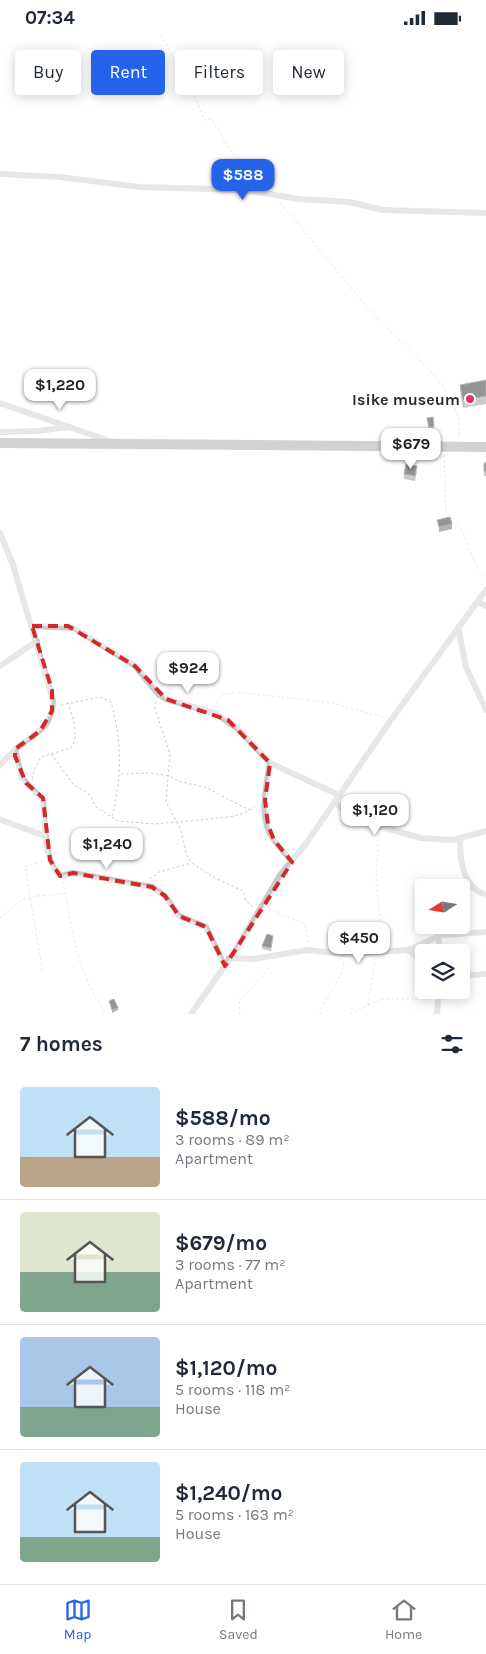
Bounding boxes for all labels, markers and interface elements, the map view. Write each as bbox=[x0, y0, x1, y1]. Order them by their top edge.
text: 07:34 bbox=[25, 7, 75, 29]
chip: Buy bbox=[15, 50, 81, 95]
chip: Rent bbox=[91, 50, 165, 95]
chip: Filters bbox=[175, 50, 263, 95]
chip: New bbox=[273, 50, 344, 95]
pin: $588 bbox=[213, 159, 273, 201]
text: $588 bbox=[222, 165, 264, 184]
pin: $1,220 bbox=[19, 369, 101, 411]
text: $1,220 bbox=[35, 375, 85, 394]
place label: Isike museum bbox=[352, 390, 460, 409]
marker: Isike museum bbox=[464, 393, 476, 405]
pin: $679 bbox=[381, 427, 441, 470]
text: $679 bbox=[392, 434, 430, 453]
pin: $924 bbox=[158, 651, 218, 694]
text: $924 bbox=[168, 658, 208, 677]
pin: $1,120 bbox=[334, 793, 416, 836]
text: $1,120 bbox=[352, 800, 398, 819]
pin: $1,240 bbox=[66, 827, 148, 870]
text: $1,240 bbox=[82, 834, 132, 853]
north arrow bbox=[415, 879, 470, 934]
map controls bbox=[415, 879, 470, 999]
pin: $450 bbox=[329, 921, 389, 964]
text: $450 bbox=[339, 928, 379, 947]
button: layers bbox=[415, 944, 470, 999]
icon: filters bbox=[438, 1030, 466, 1058]
text: 7 homes bbox=[20, 1032, 103, 1056]
text: $588/mo bbox=[175, 1106, 271, 1130]
icon: home bbox=[60, 1107, 120, 1167]
text: 3 rooms · 89 m² bbox=[175, 1130, 290, 1149]
text: Apartment bbox=[175, 1149, 253, 1168]
text: $679/mo bbox=[175, 1231, 267, 1255]
icon: home bbox=[60, 1232, 120, 1292]
text: 3 rooms · 77 m² bbox=[175, 1255, 286, 1274]
text: Apartment bbox=[175, 1274, 253, 1293]
text: $1,120/mo bbox=[175, 1356, 277, 1380]
icon: home bbox=[60, 1357, 120, 1417]
text: 5 rooms · 118 m² bbox=[175, 1380, 291, 1399]
text: House bbox=[175, 1399, 221, 1418]
text: $1,240/mo bbox=[175, 1481, 282, 1505]
icon: home bbox=[60, 1482, 120, 1542]
text: 5 rooms · 163 m² bbox=[175, 1505, 294, 1524]
text: House bbox=[175, 1524, 221, 1543]
tab: Map bbox=[64, 1596, 92, 1643]
tab: Saved bbox=[219, 1596, 258, 1643]
tab: Home bbox=[385, 1596, 422, 1643]

